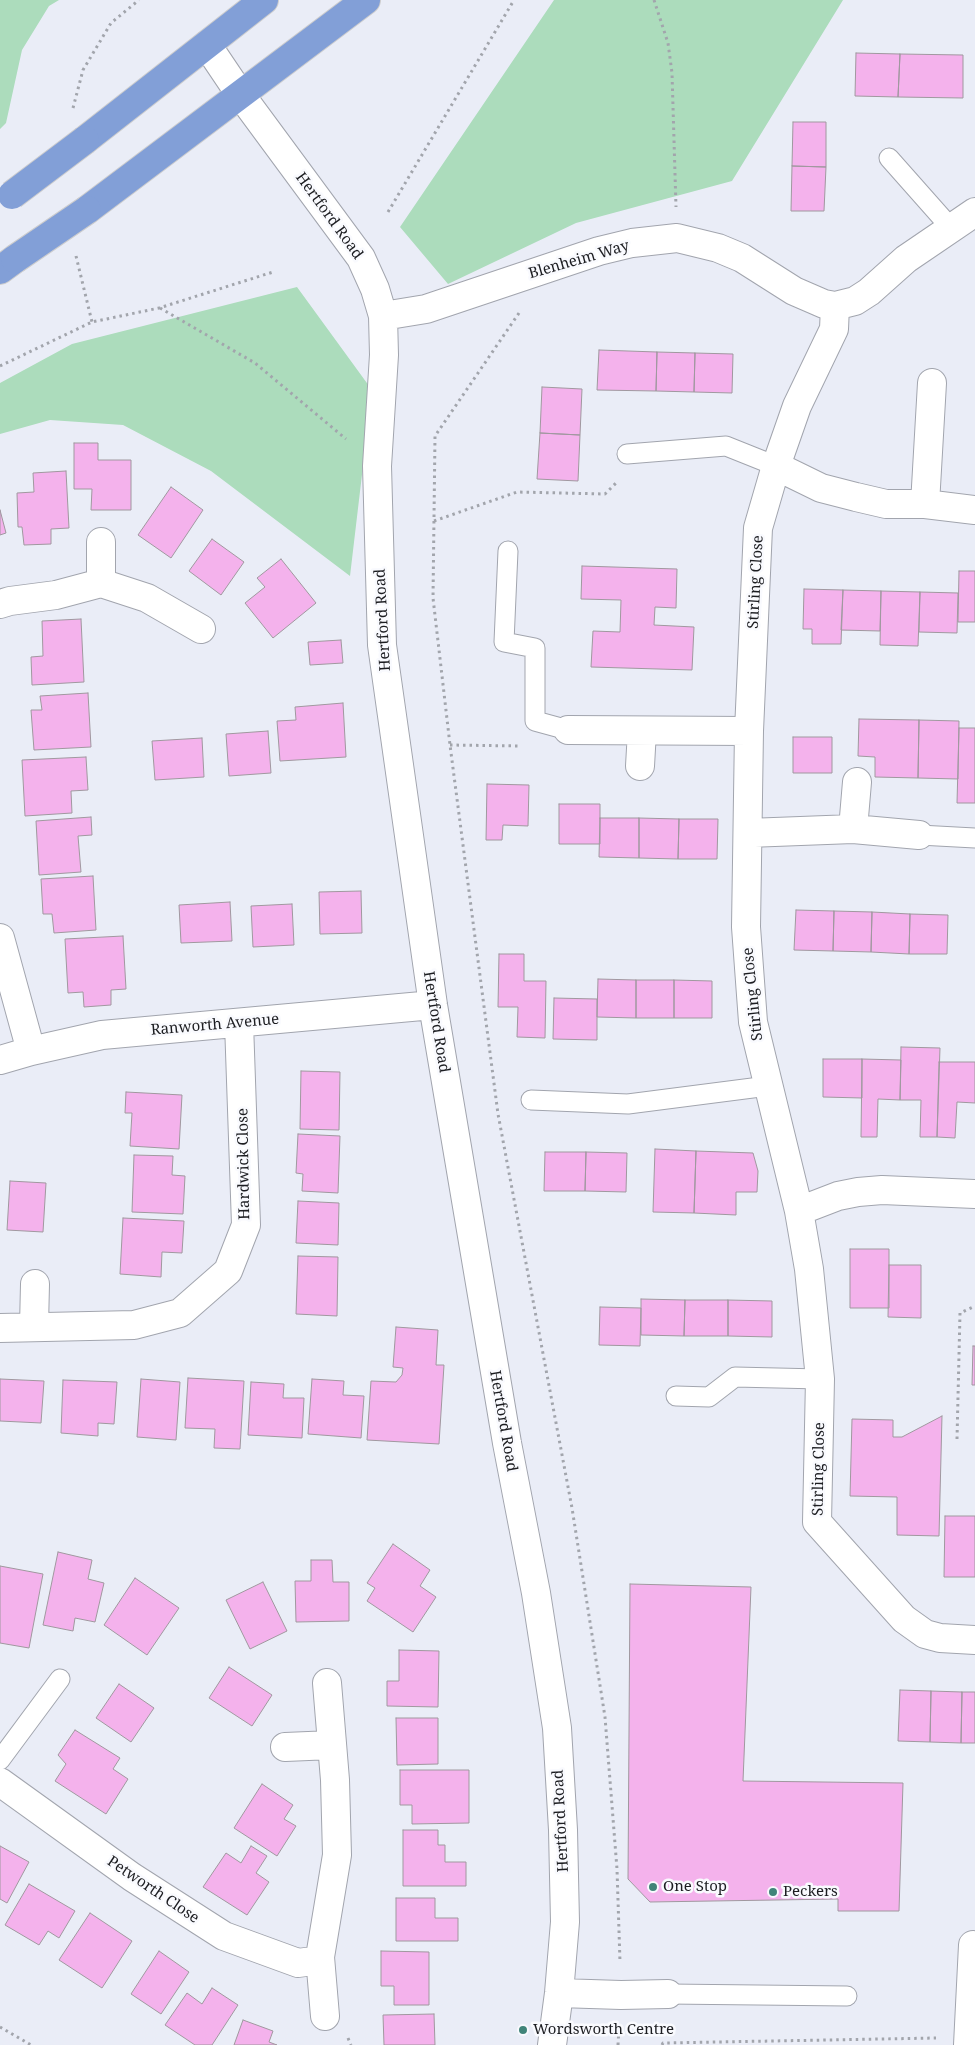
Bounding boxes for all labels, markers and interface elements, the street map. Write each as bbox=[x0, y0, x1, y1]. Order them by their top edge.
street label: Hertford Road bbox=[292, 169, 366, 263]
street label: Blenheim Way bbox=[527, 237, 631, 283]
street label: Stirling Close bbox=[745, 535, 767, 629]
street label: Hertford Road bbox=[371, 568, 395, 672]
street label: Stirling Close bbox=[739, 946, 767, 1042]
street label: Hertford Road bbox=[419, 970, 453, 1074]
street label: Ranworth Avenue bbox=[150, 1010, 280, 1040]
street label: Hardwick Close bbox=[234, 1108, 254, 1220]
street label: Hertford Road bbox=[485, 1369, 521, 1473]
street label: Stirling Close bbox=[809, 1422, 829, 1516]
street label: Hertford Road bbox=[549, 1769, 573, 1873]
street label: Petworth Close bbox=[104, 1853, 202, 1927]
place label: One Stop bbox=[663, 1878, 727, 1896]
marker: One Stop bbox=[647, 1881, 659, 1893]
place label: Peckers bbox=[783, 1883, 838, 1901]
marker: Peckers bbox=[767, 1886, 779, 1898]
place label: Wordsworth Centre bbox=[533, 2021, 674, 2039]
marker: Wordsworth Centre bbox=[517, 2024, 529, 2036]

